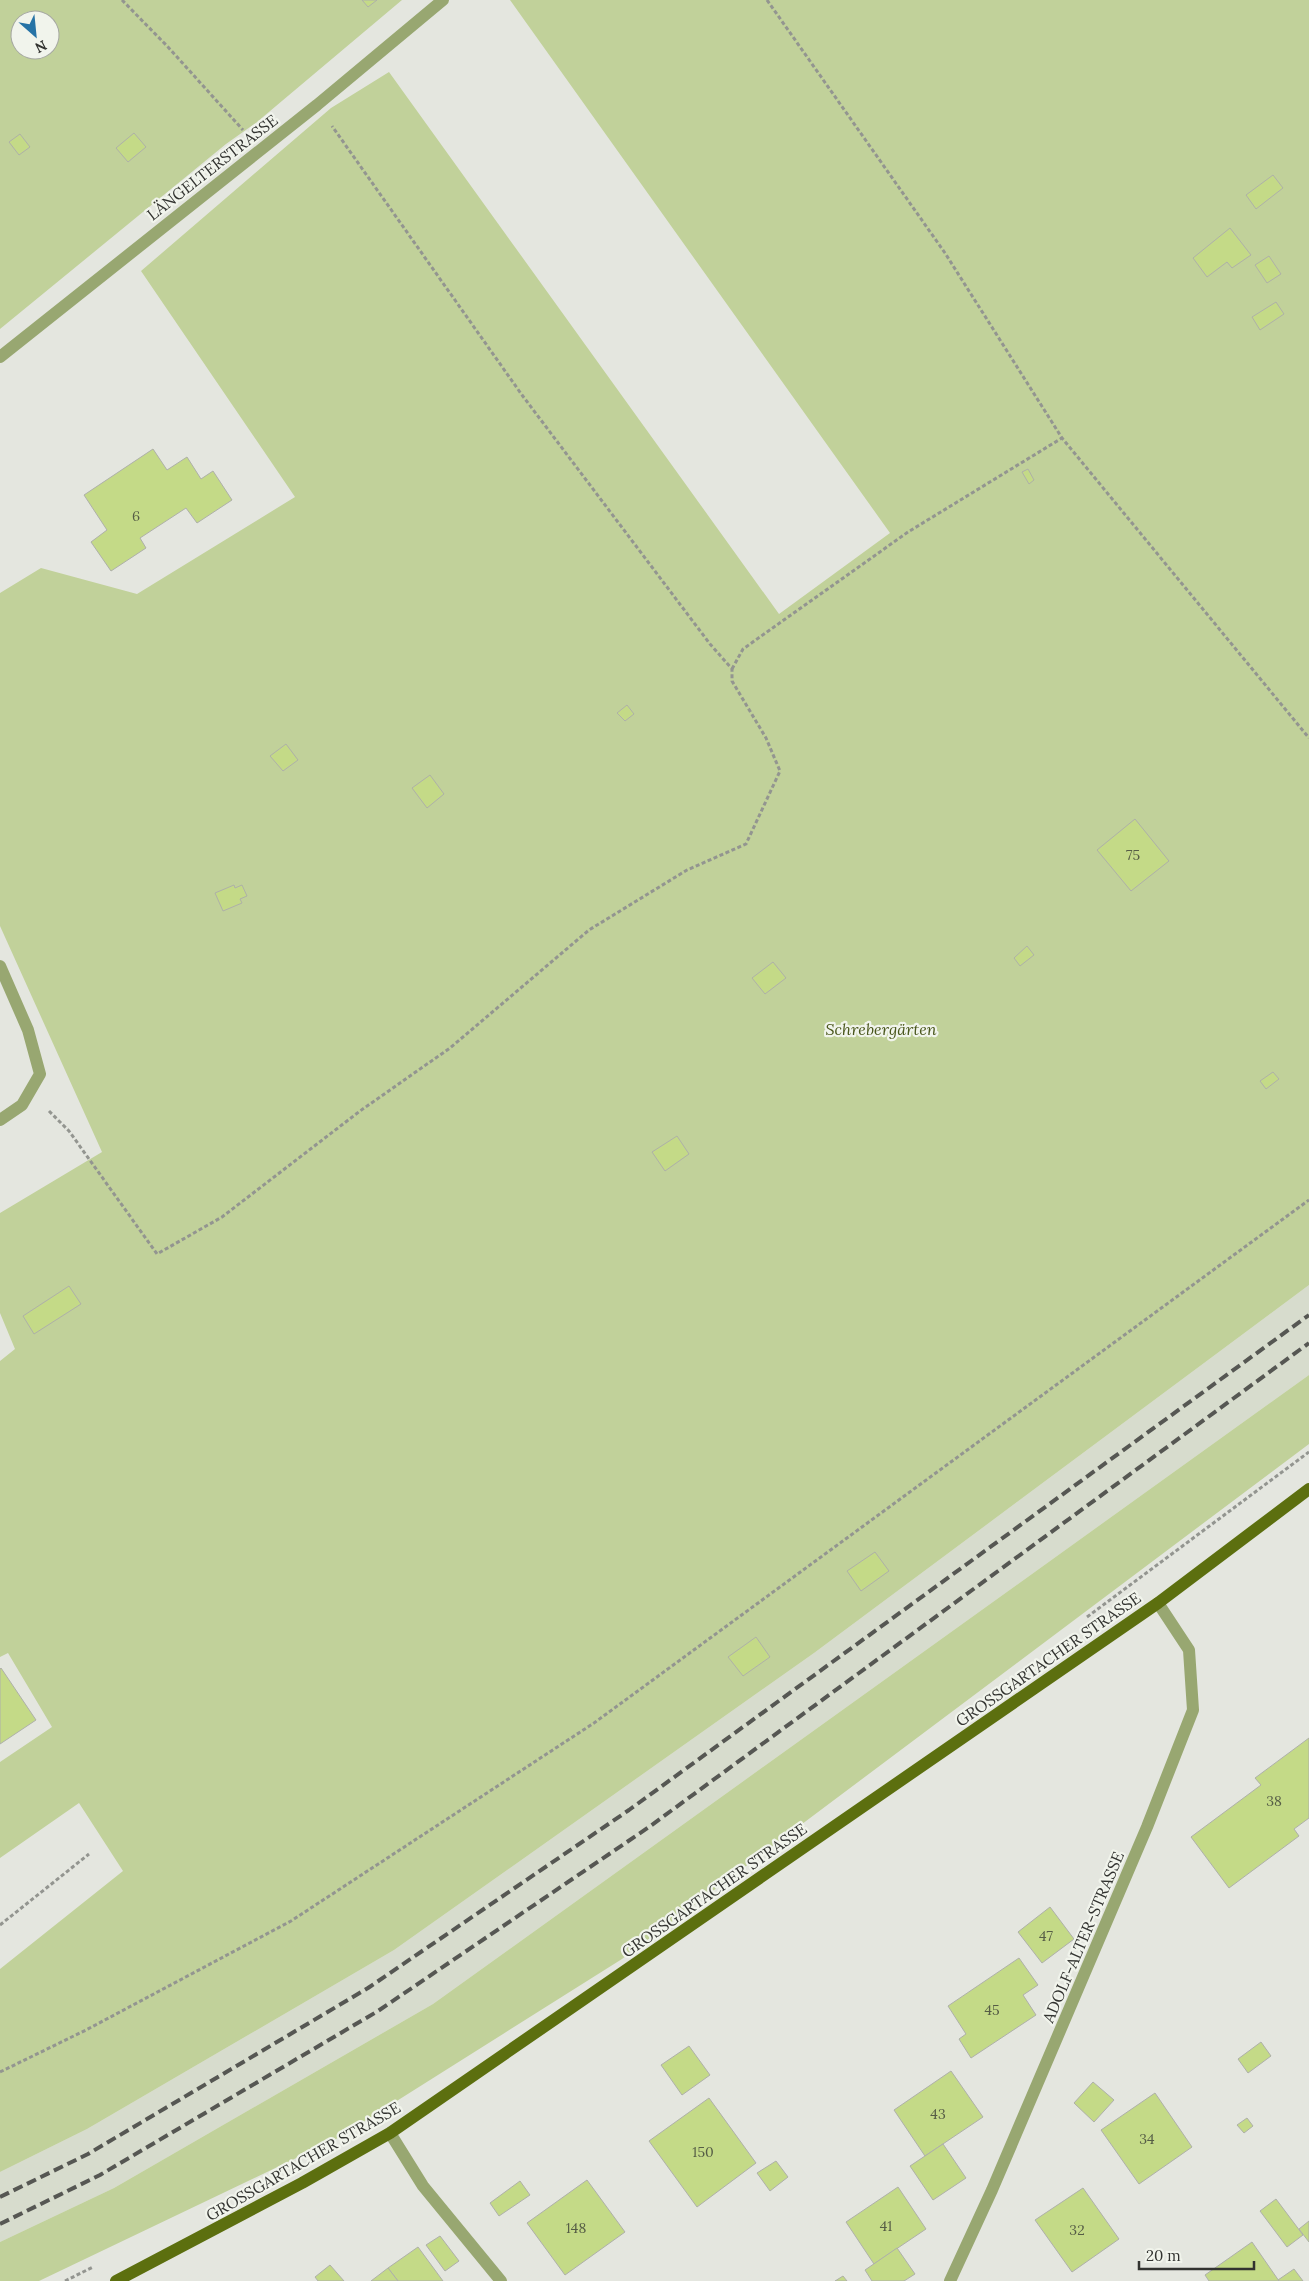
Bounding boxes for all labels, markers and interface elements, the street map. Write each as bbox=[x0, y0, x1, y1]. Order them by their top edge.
north arrow bbox=[10, 10, 60, 60]
text: N bbox=[32, 36, 50, 57]
street label: LÄNGELTERSTRASSE bbox=[143, 110, 281, 224]
house number: 6 bbox=[132, 507, 140, 525]
house number: 75 bbox=[1126, 846, 1140, 864]
park label: Schrebergärten bbox=[825, 1019, 937, 1039]
street label: GROSSGARTACHER STRASSE bbox=[952, 1587, 1144, 1731]
house number: 38 bbox=[1266, 1792, 1282, 1810]
street label: GROSSGARTACHER STRASSE bbox=[618, 1818, 810, 1962]
street label: ADOLF-ALTER-STRASSE bbox=[1037, 1848, 1128, 2027]
house number: 47 bbox=[1039, 1927, 1054, 1945]
house number: 45 bbox=[984, 2001, 1000, 2019]
street label: GROSSGARTACHER STRASSE bbox=[202, 2097, 404, 2225]
house number: 43 bbox=[930, 2105, 946, 2123]
house number: 34 bbox=[1139, 2130, 1155, 2148]
house number: 150 bbox=[692, 2143, 714, 2161]
house number: 41 bbox=[880, 2217, 892, 2235]
house number: 148 bbox=[566, 2219, 586, 2237]
house number: 32 bbox=[1069, 2221, 1085, 2239]
scale bar bbox=[1139, 2238, 1254, 2270]
text: 20 m bbox=[1146, 2246, 1181, 2265]

